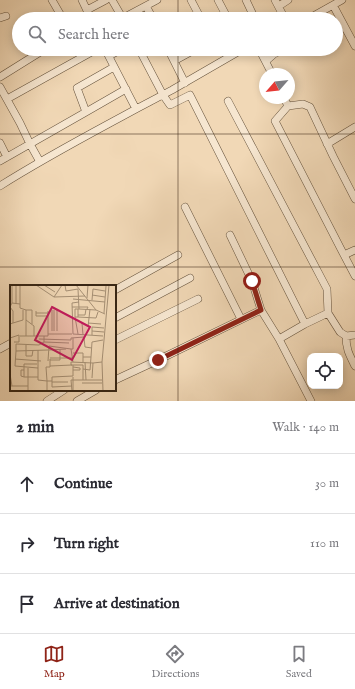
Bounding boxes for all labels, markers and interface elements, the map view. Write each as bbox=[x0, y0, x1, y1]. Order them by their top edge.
search box bbox=[12, 12, 343, 56]
icon: search bbox=[26, 23, 48, 45]
text: Search here bbox=[58, 25, 129, 44]
north arrow bbox=[259, 68, 295, 104]
route start bbox=[243, 272, 261, 290]
inset map bbox=[10, 285, 116, 391]
route end bbox=[149, 351, 167, 369]
map controls bbox=[307, 353, 343, 389]
button: locate bbox=[307, 353, 343, 389]
text: 2 min bbox=[16, 417, 54, 438]
text: Walk · 140 m bbox=[272, 419, 339, 436]
icon: ahead bbox=[16, 473, 38, 495]
text: Continue bbox=[54, 474, 112, 493]
text: 30 m bbox=[315, 475, 339, 492]
icon: right bbox=[16, 533, 38, 555]
text: Turn right bbox=[54, 534, 119, 553]
text: 110 m bbox=[310, 535, 339, 552]
icon: arrive bbox=[16, 593, 38, 615]
text: Arrive at destination bbox=[54, 594, 180, 613]
tab: Map bbox=[43, 643, 65, 681]
tab: Directions bbox=[152, 643, 199, 681]
tab: Saved bbox=[286, 643, 312, 681]

